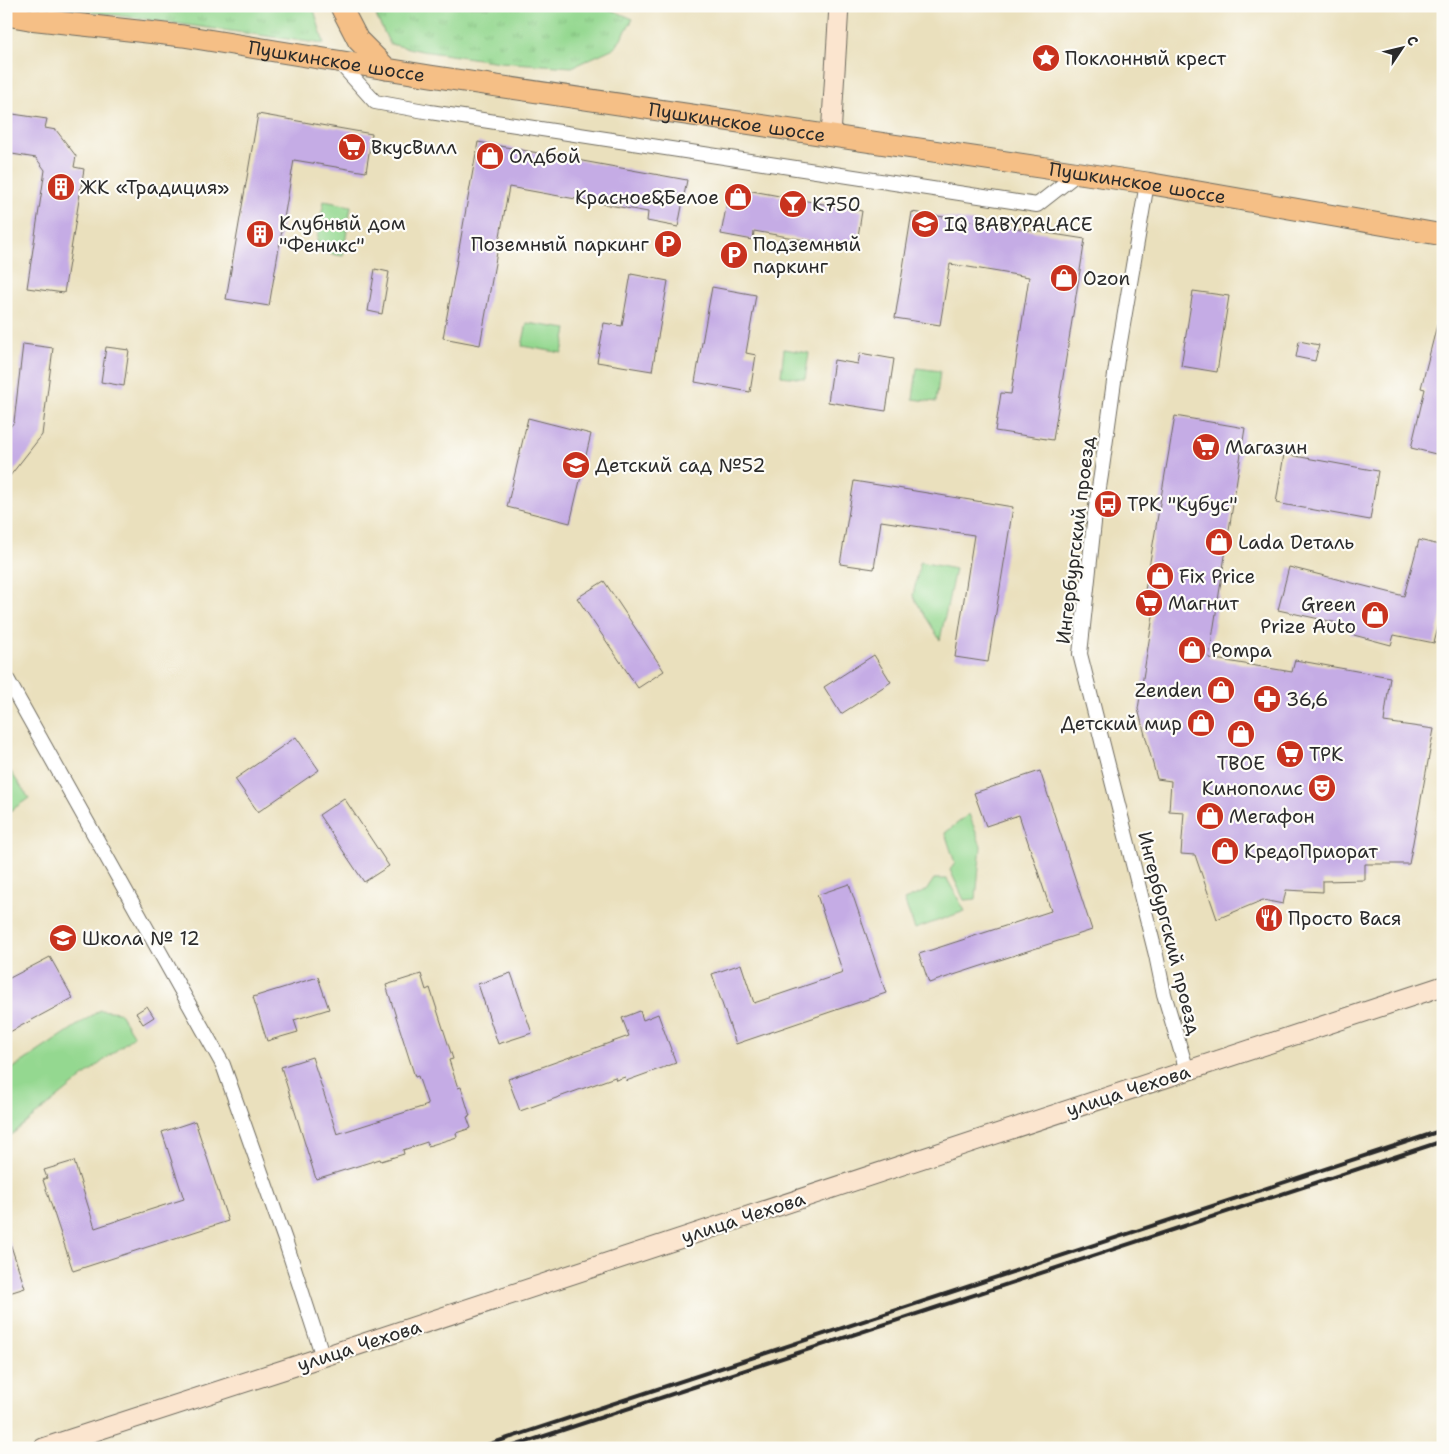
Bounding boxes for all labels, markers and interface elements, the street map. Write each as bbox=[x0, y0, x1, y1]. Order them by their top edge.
north arrow bbox=[1376, 22, 1426, 72]
text: С bbox=[1403, 32, 1422, 49]
street label: Пушкинское шоссе bbox=[246, 35, 427, 88]
place icon: Поклонный крест bbox=[1031, 43, 1061, 73]
place label: Поклонный крест bbox=[1065, 46, 1227, 71]
street label: Пушкинское шоссе bbox=[647, 97, 827, 148]
supermarket icon: ВкусВилл bbox=[337, 132, 367, 162]
place label: ВкусВилл bbox=[371, 135, 457, 160]
shop icon: Олдбой bbox=[475, 141, 505, 171]
place label: Олдбой bbox=[509, 144, 580, 169]
street label: Пушкинское шоссе bbox=[1047, 157, 1228, 210]
building icon: ЖК «Традиция» bbox=[46, 172, 76, 202]
place label: ЖК «Традиция» bbox=[80, 175, 229, 200]
shop icon: Красное&Белое bbox=[723, 182, 753, 212]
place label: Красное&Белое bbox=[575, 185, 719, 210]
bar icon: К750 bbox=[778, 189, 808, 219]
place label: К750 bbox=[812, 192, 861, 217]
school or university icon: IQ BABYPALACE bbox=[910, 209, 940, 239]
place label: Клубный дом "Феникс" bbox=[279, 211, 406, 258]
place label: IQ BABYPALACE bbox=[944, 212, 1093, 237]
building icon: Клубный дом "Феникс" bbox=[245, 219, 275, 249]
parking icon: Поземный паркинг bbox=[653, 229, 683, 259]
place label: Поземный паркинг bbox=[471, 232, 650, 257]
place label: Подземный паркинг bbox=[753, 232, 861, 279]
parking icon: Подземный паркинг bbox=[719, 240, 749, 270]
shop icon: Ozon bbox=[1049, 263, 1079, 293]
place label: Ozon bbox=[1083, 266, 1130, 291]
supermarket icon: Магазин bbox=[1191, 432, 1221, 462]
street label: Ингербургский проезд bbox=[1050, 435, 1101, 645]
place label: Магазин bbox=[1225, 435, 1307, 460]
school or university icon: Детский сад №52 bbox=[561, 450, 591, 480]
place label: Детский сад №52 bbox=[595, 453, 765, 478]
bus stop icon: ТРК "Кубус" bbox=[1093, 489, 1123, 519]
place label: ТРК "Кубус" bbox=[1127, 492, 1238, 517]
shop icon: Lada Dеталь bbox=[1204, 527, 1234, 557]
place label: Lada Dеталь bbox=[1238, 530, 1354, 555]
shop icon: Fix Price bbox=[1145, 561, 1175, 591]
place label: Fix Price bbox=[1179, 564, 1255, 589]
supermarket icon: Магнит bbox=[1134, 588, 1164, 618]
place label: Магнит bbox=[1168, 591, 1239, 616]
place label: Green Prize Auto bbox=[1260, 592, 1356, 639]
shop icon: Green Prize Auto bbox=[1360, 600, 1390, 630]
shop icon: Pompa bbox=[1177, 635, 1207, 665]
place label: Pompa bbox=[1211, 638, 1272, 663]
shop icon: Zenden bbox=[1206, 675, 1236, 705]
place label: Zenden bbox=[1135, 678, 1202, 703]
pharmacy icon: 36,6 bbox=[1252, 684, 1282, 714]
place label: 36,6 bbox=[1286, 687, 1328, 712]
shop icon: Детский мир bbox=[1186, 708, 1216, 738]
place label: Детский мир bbox=[1061, 711, 1182, 736]
shop icon: ТВОЕ bbox=[1226, 719, 1256, 749]
supermarket icon: ТРК bbox=[1275, 739, 1305, 769]
place label: ТРК bbox=[1309, 742, 1343, 767]
place label: ТВОЕ bbox=[1217, 751, 1265, 776]
theatre icon: Кинополис bbox=[1307, 773, 1337, 803]
place label: Кинополис bbox=[1202, 776, 1303, 801]
shop icon: Мегафон bbox=[1195, 801, 1225, 831]
place label: Мегафон bbox=[1229, 804, 1315, 829]
street label: Ингербургский проезд bbox=[1132, 829, 1207, 1038]
shop icon: КредоПриорат bbox=[1210, 836, 1240, 866]
place label: КредоПриорат bbox=[1244, 839, 1378, 864]
restaurant icon: Просто Вася bbox=[1254, 903, 1284, 933]
place label: Просто Вася bbox=[1288, 906, 1402, 931]
school or university icon: Школа № 12 bbox=[48, 923, 78, 953]
place label: Школа № 12 bbox=[82, 926, 200, 951]
street label: улица Чехова bbox=[1063, 1059, 1194, 1122]
street label: улица Чехова bbox=[678, 1186, 809, 1249]
street label: улица Чехова bbox=[294, 1314, 425, 1377]

